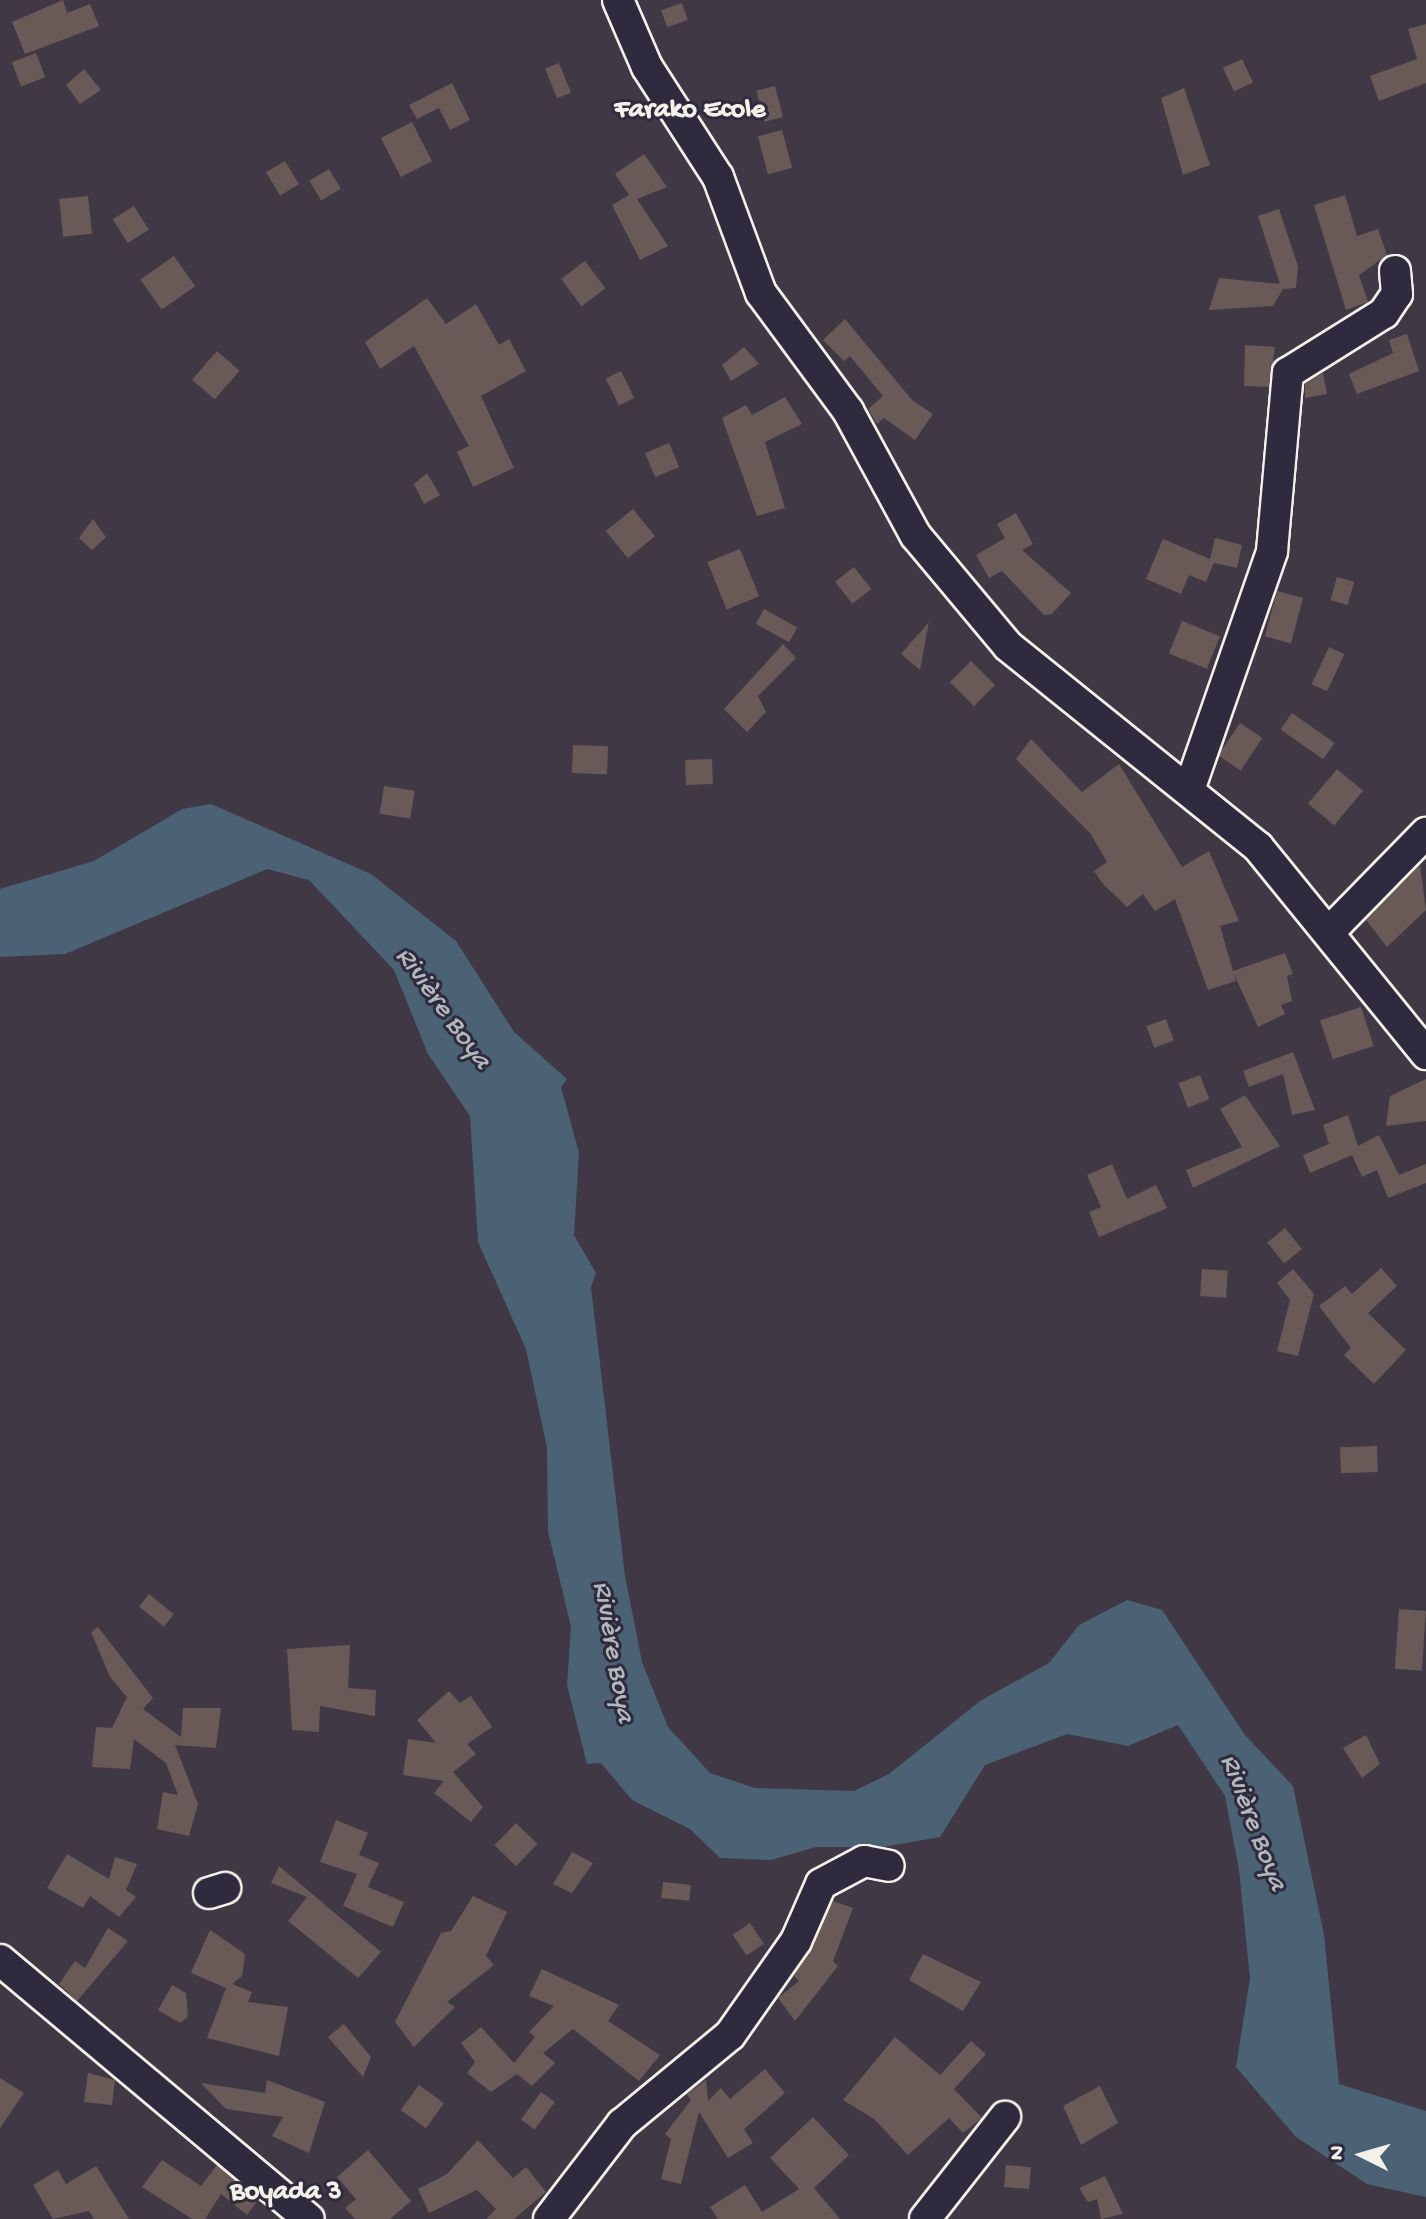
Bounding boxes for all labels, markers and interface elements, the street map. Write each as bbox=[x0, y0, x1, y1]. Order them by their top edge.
district label: Farako Ecole bbox=[614, 94, 766, 128]
water label: Rivière Boya bbox=[386, 941, 498, 1077]
water label: Rivière Boya bbox=[583, 1579, 641, 1725]
water label: Rivière Boya bbox=[1211, 1750, 1293, 1896]
north arrow bbox=[1322, 2115, 1402, 2195]
text: N bbox=[1325, 2145, 1352, 2161]
district label: Boyada 3 bbox=[230, 2176, 342, 2210]

